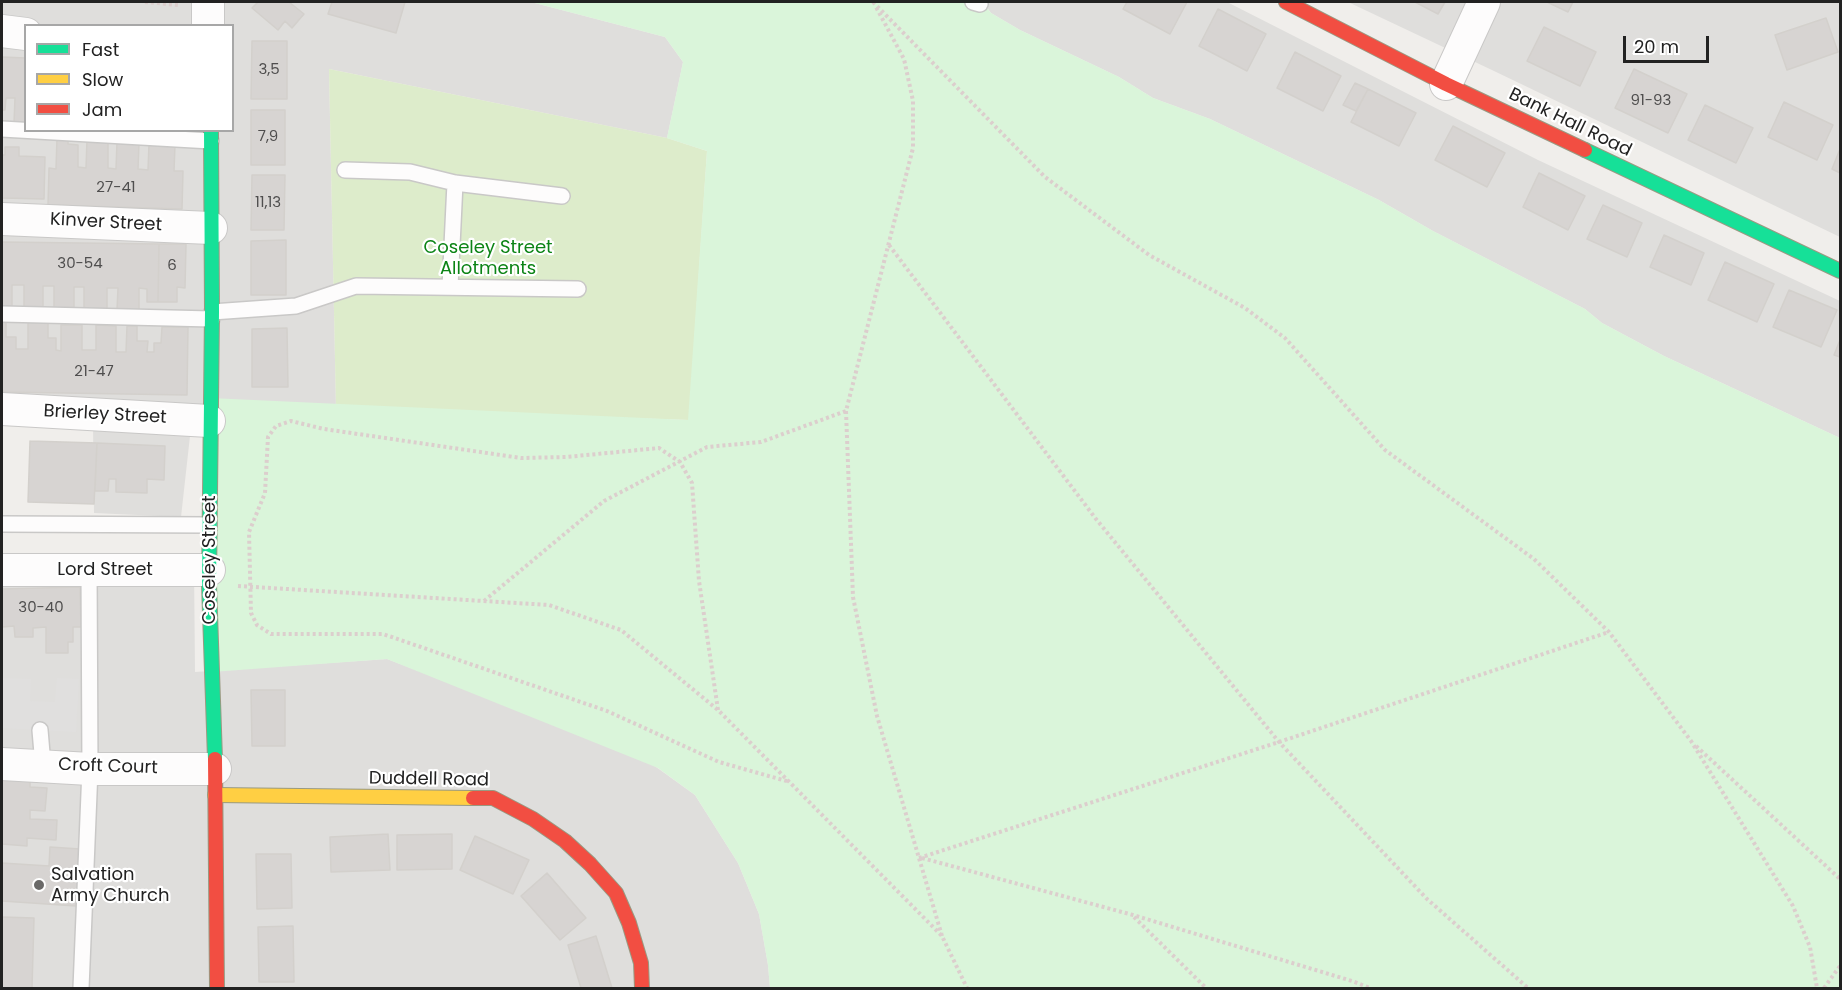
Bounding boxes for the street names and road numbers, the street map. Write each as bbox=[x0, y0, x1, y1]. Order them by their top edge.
street label: Bank Hall Road bbox=[1505, 84, 1635, 162]
street label: Kinver Street bbox=[49, 209, 163, 237]
street label: Brierley Street bbox=[43, 401, 167, 429]
street label: Coseley Street bbox=[199, 495, 221, 625]
street label: Lord Street bbox=[57, 559, 153, 581]
street label: Croft Court bbox=[58, 754, 158, 780]
street label: Duddell Road bbox=[369, 768, 489, 792]

